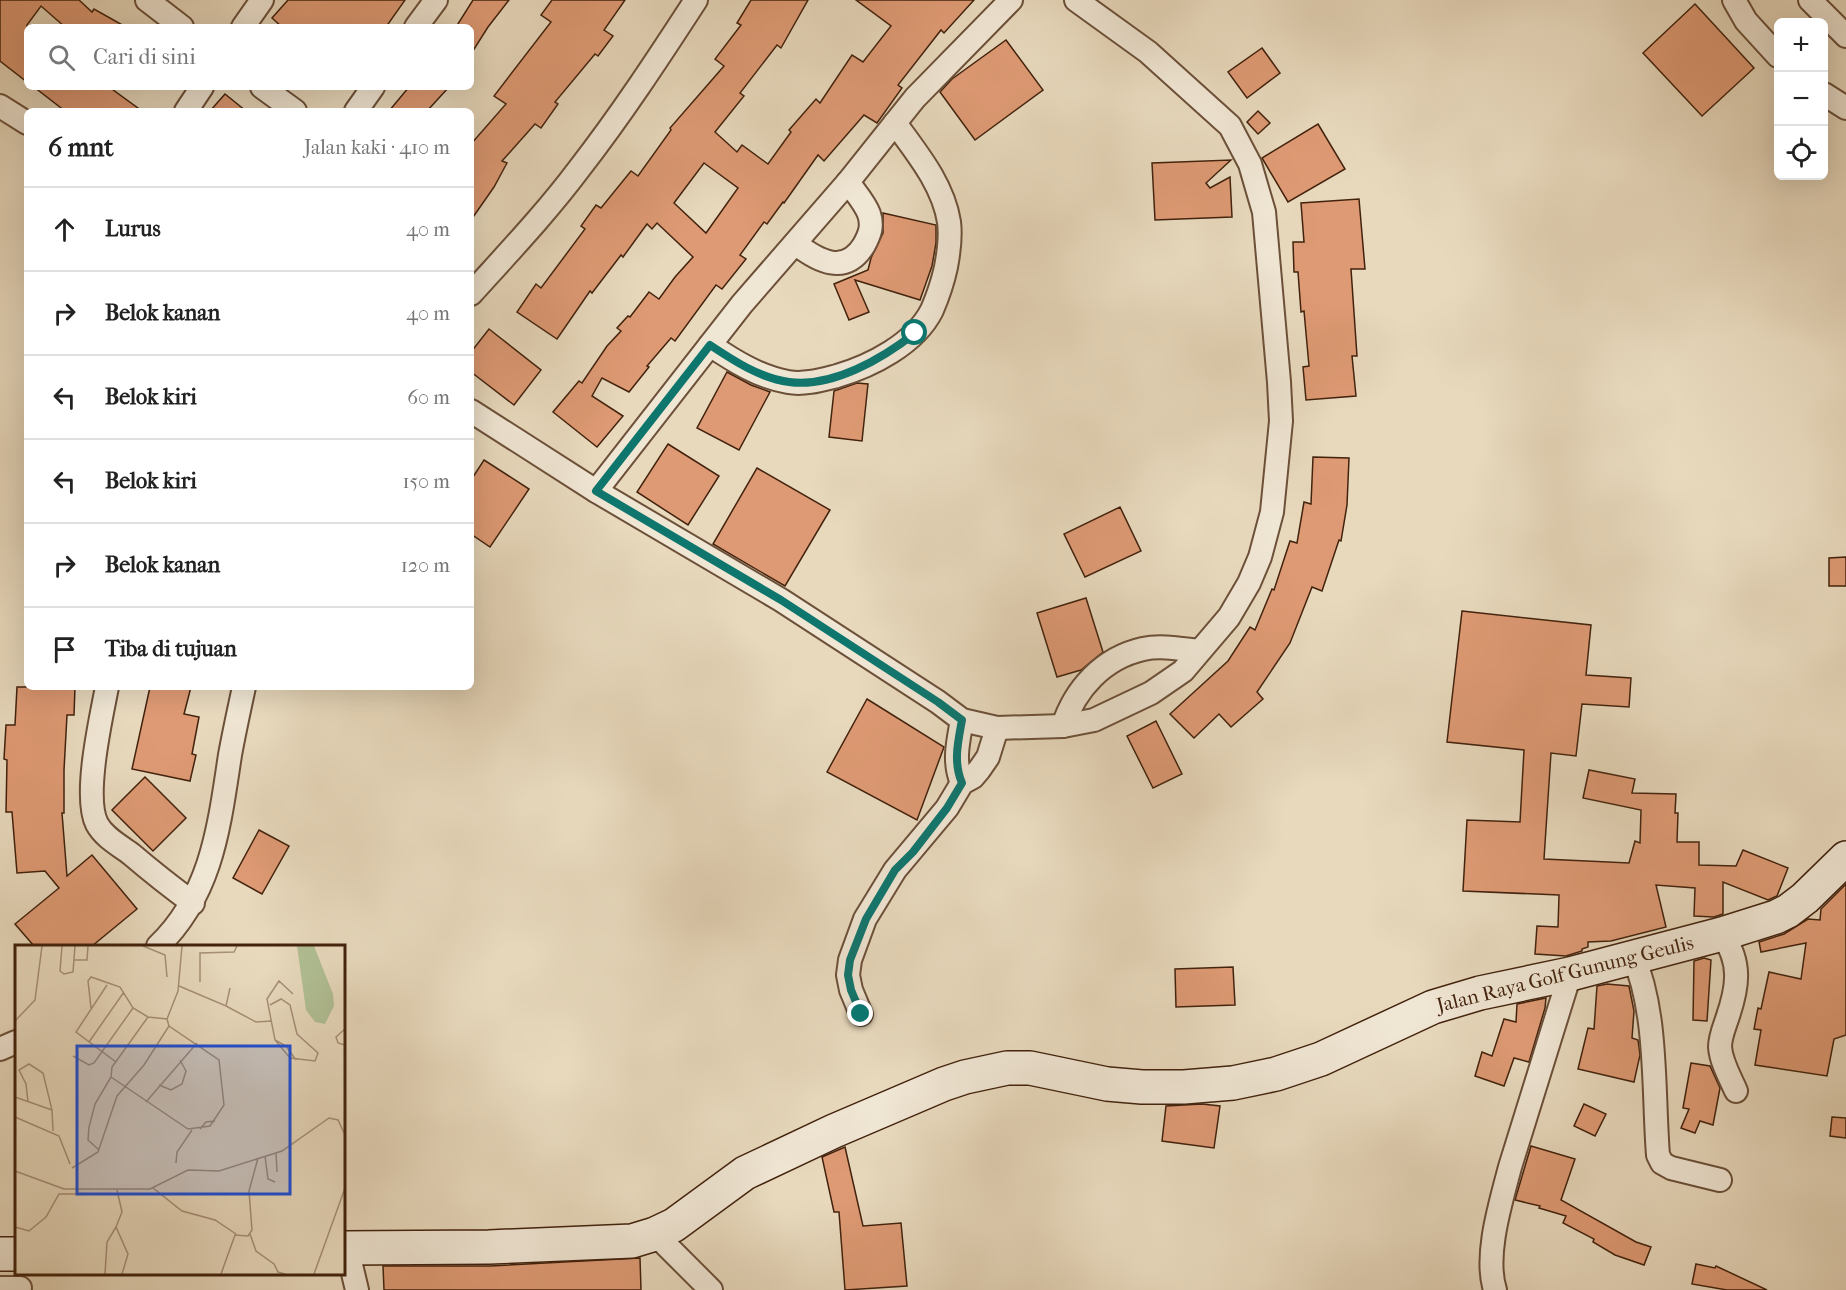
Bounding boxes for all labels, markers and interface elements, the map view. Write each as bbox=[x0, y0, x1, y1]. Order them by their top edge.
map controls bbox=[1774, 18, 1828, 180]
button: + bbox=[1774, 18, 1828, 72]
search box bbox=[24, 24, 474, 90]
icon: search bbox=[45, 41, 78, 74]
text: Cari di sini bbox=[93, 44, 196, 70]
button: − bbox=[1774, 72, 1828, 126]
button: locate bbox=[1774, 126, 1828, 180]
text: 6 mnt bbox=[48, 132, 113, 163]
text: Jalan kaki · 410 m bbox=[304, 136, 450, 159]
icon: ahead bbox=[48, 213, 81, 246]
text: Lurus bbox=[105, 216, 161, 242]
text: 40 m bbox=[406, 218, 450, 241]
icon: right bbox=[48, 297, 81, 330]
text: Belok kanan bbox=[105, 300, 220, 326]
text: 40 m bbox=[406, 302, 450, 325]
route start bbox=[901, 319, 927, 345]
icon: left bbox=[48, 381, 81, 414]
text: Belok kiri bbox=[105, 384, 197, 410]
text: 60 m bbox=[407, 386, 450, 409]
icon: left bbox=[48, 465, 81, 498]
text: Belok kiri bbox=[105, 468, 197, 494]
text: 150 m bbox=[402, 470, 450, 493]
icon: right bbox=[48, 549, 81, 582]
text: Belok kanan bbox=[105, 552, 220, 578]
text: 120 m bbox=[401, 554, 450, 577]
icon: arrive bbox=[48, 633, 81, 666]
text: Tiba di tujuan bbox=[105, 636, 237, 662]
street label: Jalan Raya Golf Gunung Geulis bbox=[1432, 931, 1696, 1018]
inset map bbox=[15, 945, 345, 1275]
route end bbox=[847, 1000, 873, 1026]

